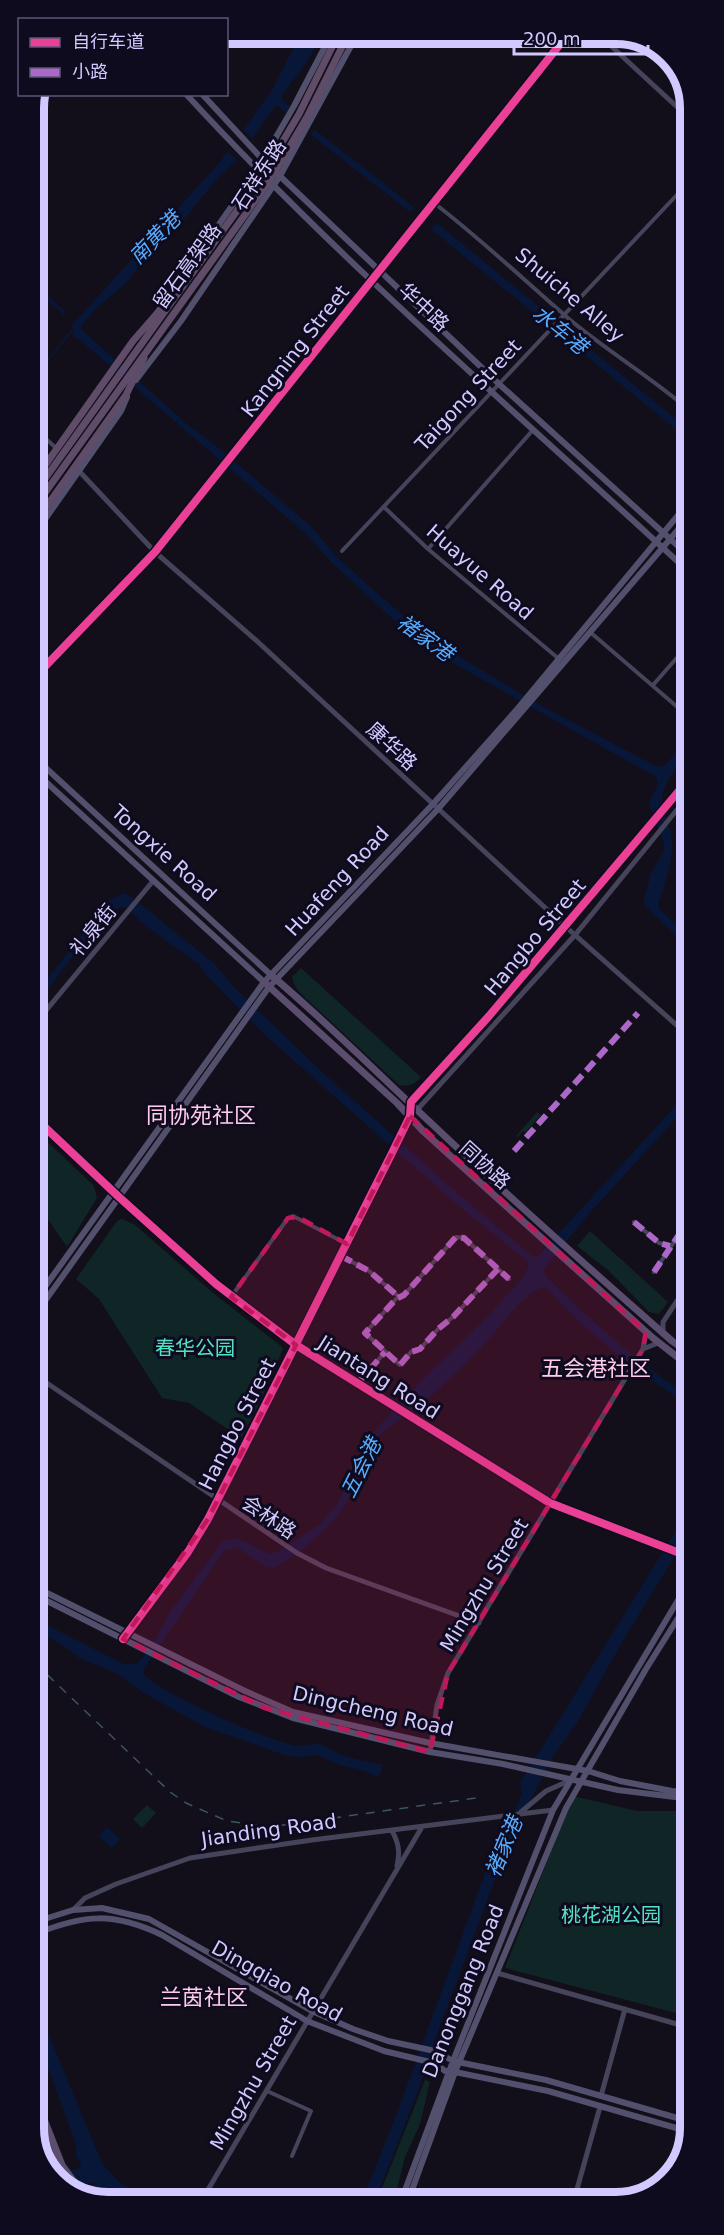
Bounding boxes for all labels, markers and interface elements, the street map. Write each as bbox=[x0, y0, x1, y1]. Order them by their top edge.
legend bbox=[18, 18, 228, 96]
scale bar bbox=[514, 18, 648, 56]
text: 200 m bbox=[523, 28, 581, 49]
text: 自行车道 bbox=[72, 31, 144, 52]
text: 小路 bbox=[72, 61, 108, 82]
street label: 石祥东路 bbox=[227, 135, 291, 215]
water label: 南黄港 bbox=[124, 205, 188, 269]
street label: 留石高架路 bbox=[148, 218, 226, 314]
street label: Shuiche Alley bbox=[511, 242, 629, 348]
street label: 华中路 bbox=[394, 278, 454, 336]
street label: Kangning Street bbox=[236, 280, 354, 422]
water label: 水车港 bbox=[528, 301, 594, 361]
street label: Taigong Street bbox=[409, 334, 526, 457]
street label: Huayue Road bbox=[422, 519, 538, 625]
water label: 褚家港 bbox=[392, 610, 460, 668]
street label: 康华路 bbox=[362, 717, 422, 775]
street label: Tongxie Road bbox=[106, 799, 221, 906]
street label: Huafeng Road bbox=[280, 821, 394, 941]
street label: Hangbo Street bbox=[479, 874, 591, 1000]
street label: 礼泉街 bbox=[65, 899, 121, 961]
district label: 同协苑社区 bbox=[146, 1103, 256, 1128]
street label: 同协路 bbox=[455, 1136, 515, 1194]
street label: Jiantang Road bbox=[312, 1329, 444, 1424]
park label: 春华公园 bbox=[155, 1336, 235, 1360]
street label: Hangbo Street bbox=[193, 1354, 281, 1494]
district label: 五会港社区 bbox=[541, 1356, 651, 1381]
water label: 五会港 bbox=[336, 1432, 387, 1502]
street label: 会林路 bbox=[237, 1490, 301, 1544]
street label: Mingzhu Street bbox=[435, 1514, 533, 1656]
street label: Dingcheng Road bbox=[290, 1681, 456, 1741]
street label: Jianding Road bbox=[198, 1809, 338, 1852]
water label: 褚家港 bbox=[481, 1811, 529, 1881]
street label: Danonggang Road bbox=[417, 1901, 509, 2081]
park label: 桃花湖公园 bbox=[561, 1903, 661, 1927]
street label: Dingqiao Road bbox=[207, 1935, 347, 2027]
district label: 兰茵社区 bbox=[160, 1985, 248, 2010]
street label: Mingzhu Street bbox=[205, 2011, 301, 2154]

